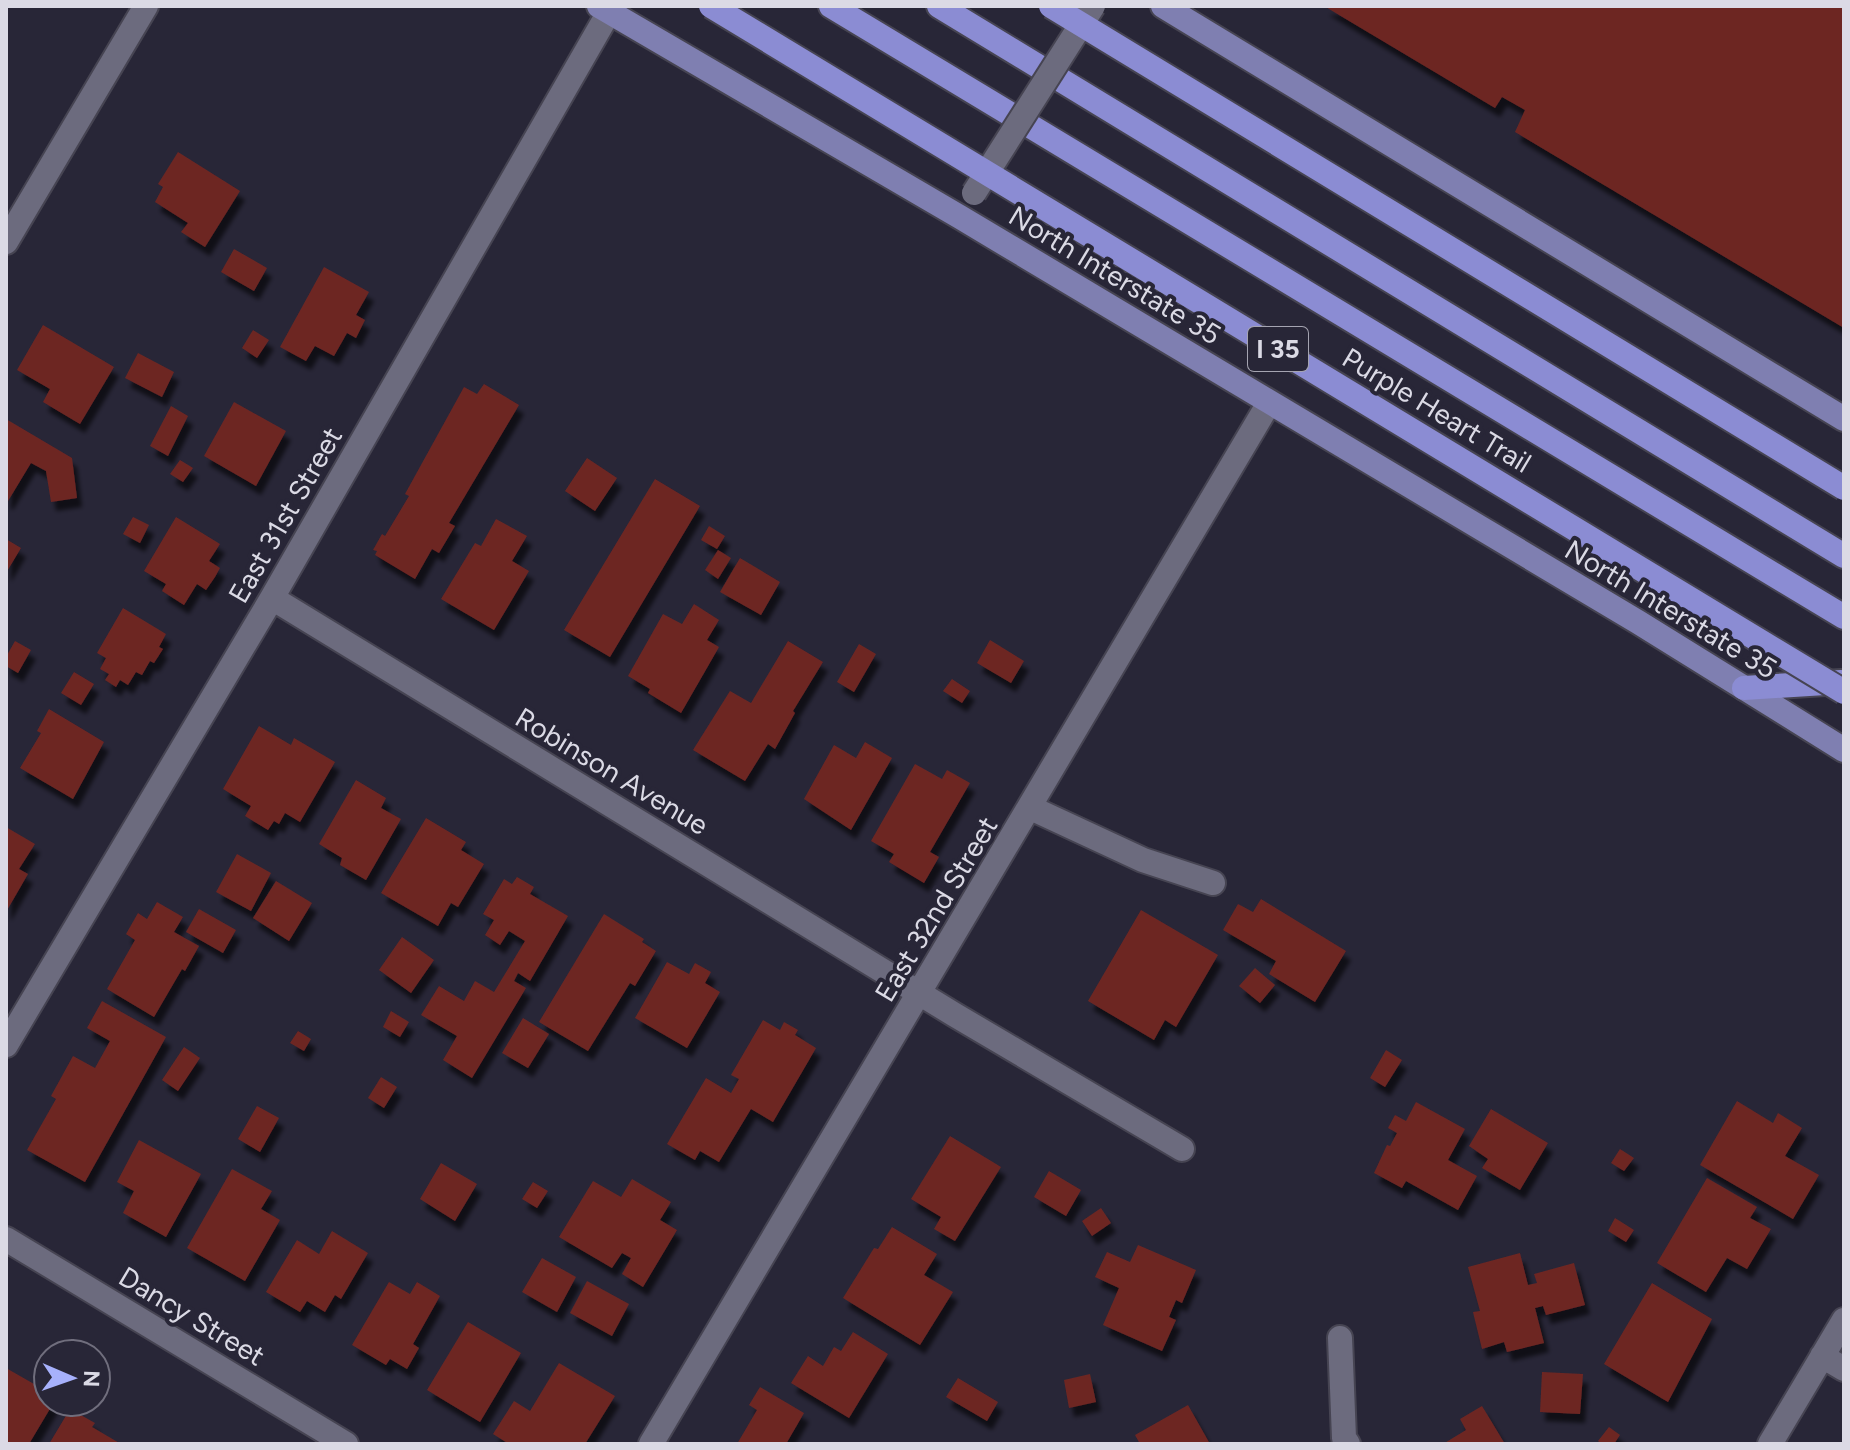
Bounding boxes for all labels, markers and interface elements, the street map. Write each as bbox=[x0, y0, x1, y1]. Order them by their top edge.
street label: North Interstate 35 bbox=[1003, 198, 1227, 352]
road number: I 35 bbox=[1248, 327, 1308, 371]
street label: Purple Heart Trail bbox=[1336, 340, 1538, 480]
street label: East 31st Street bbox=[221, 421, 349, 609]
street label: North Interstate 35 bbox=[1559, 532, 1783, 686]
street label: Robinson Avenue bbox=[509, 700, 715, 842]
street label: East 32nd Street bbox=[867, 810, 1005, 1008]
street label: Dancy Street bbox=[113, 1259, 271, 1373]
north arrow bbox=[32, 1338, 112, 1418]
text: N bbox=[78, 1370, 105, 1388]

